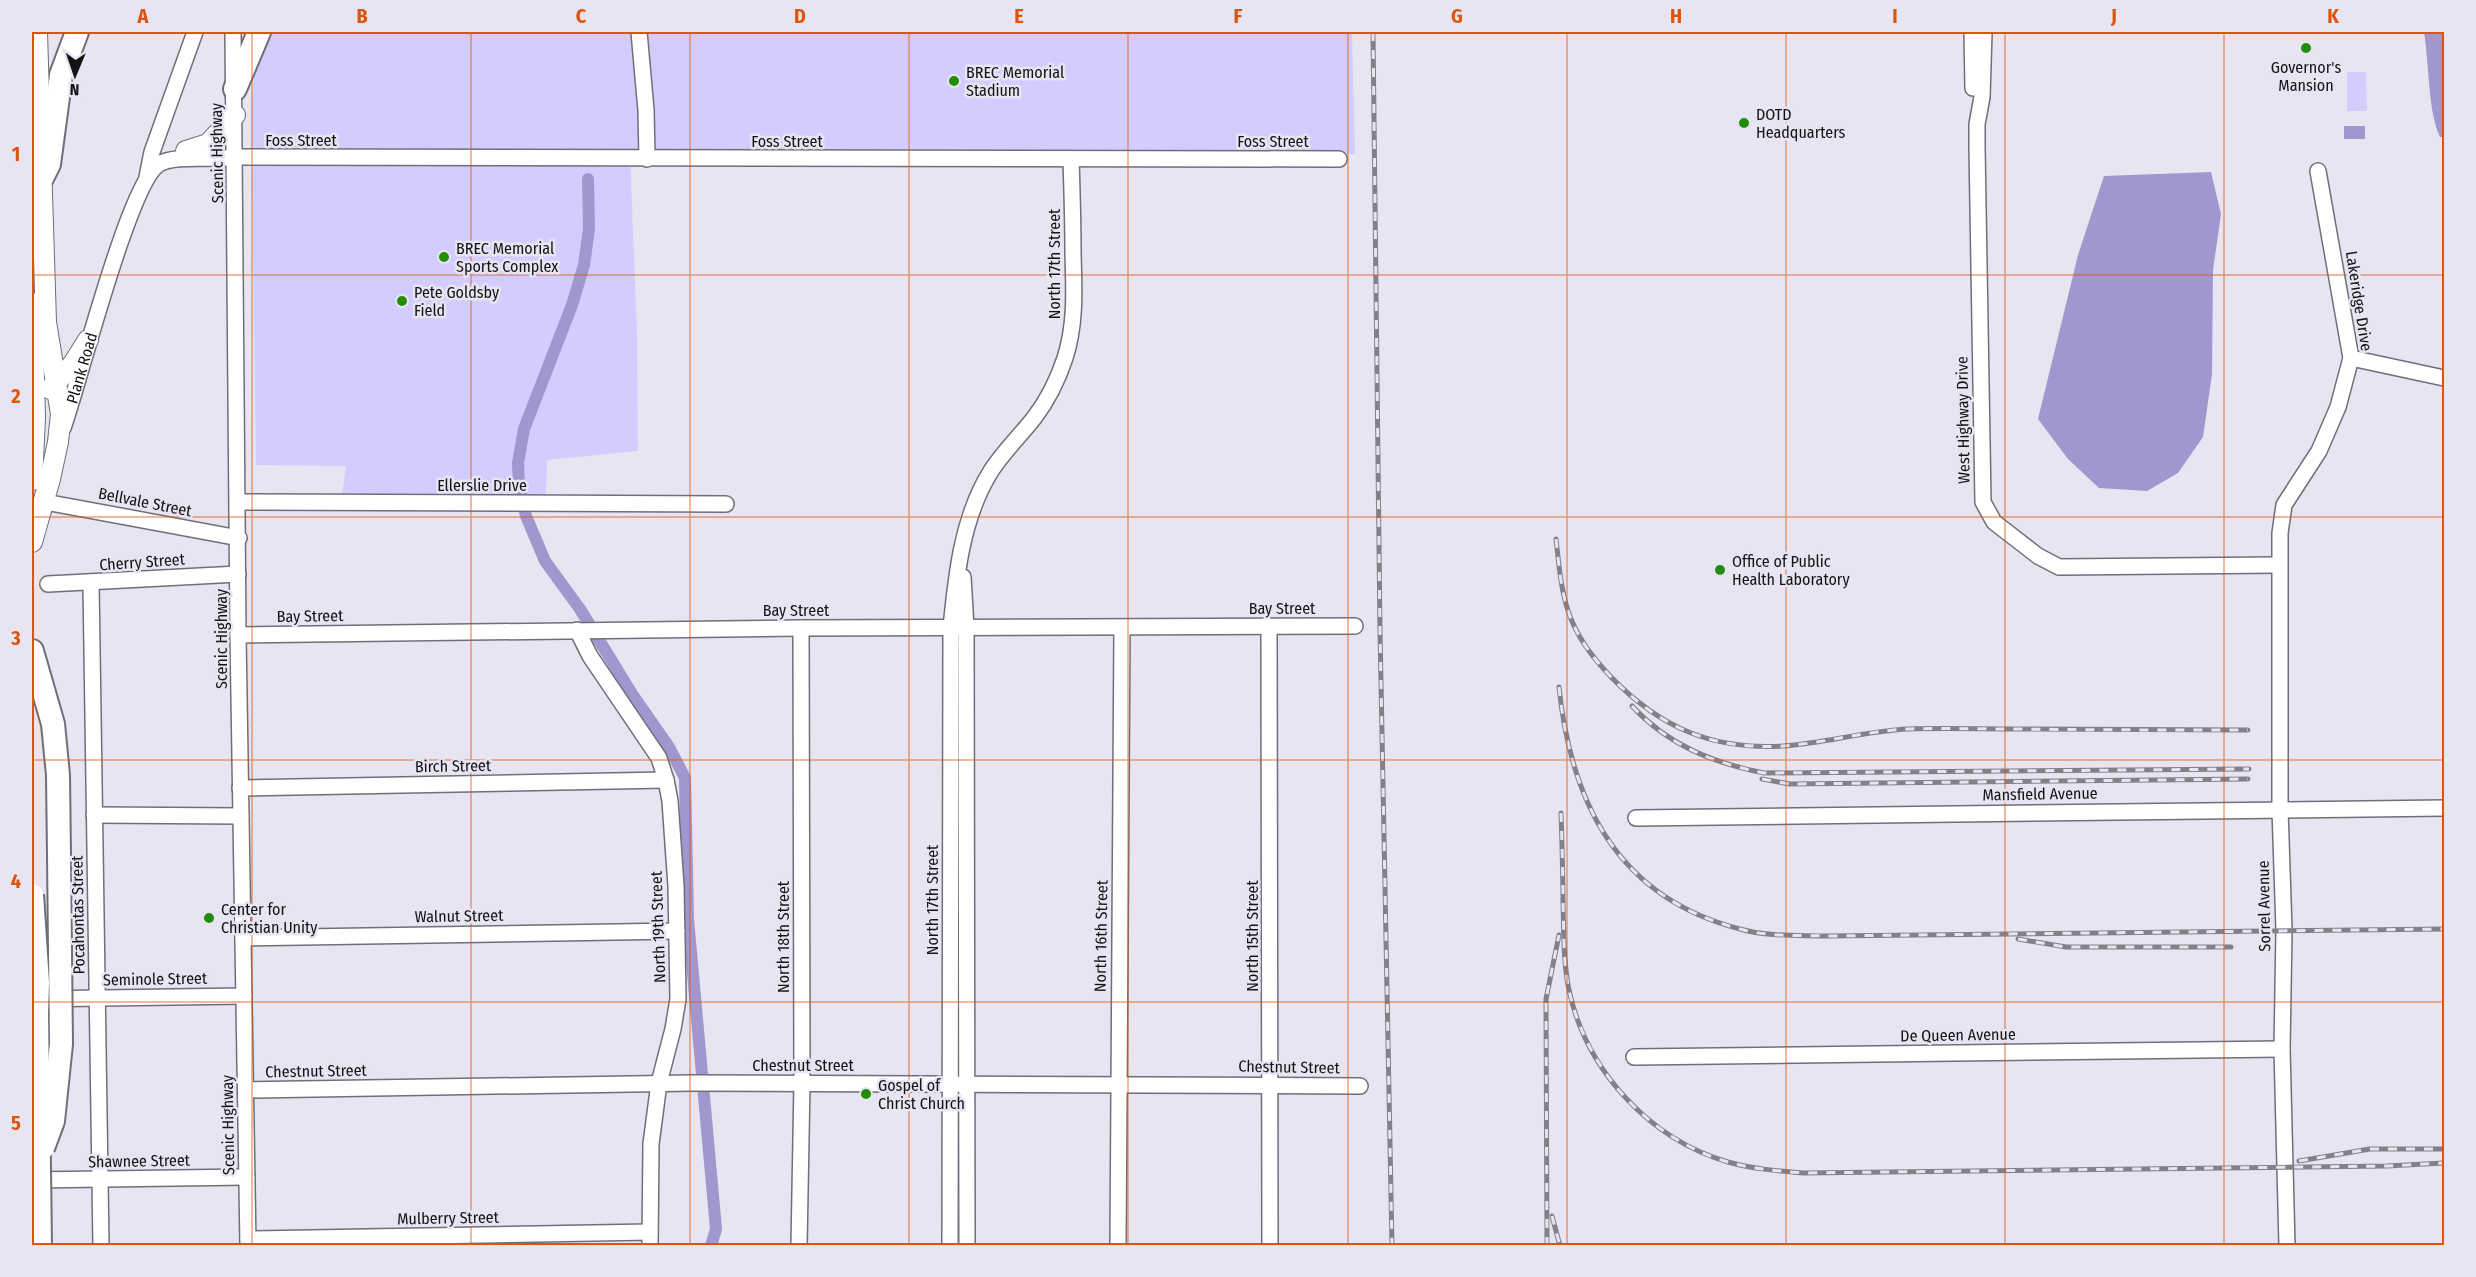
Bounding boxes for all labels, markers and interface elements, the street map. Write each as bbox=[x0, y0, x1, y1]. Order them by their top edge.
text: A bbox=[137, 4, 150, 28]
text: B bbox=[356, 4, 368, 28]
text: C bbox=[576, 4, 587, 28]
text: D bbox=[794, 4, 806, 28]
text: E bbox=[1014, 4, 1024, 28]
text: F bbox=[1234, 4, 1243, 28]
text: G bbox=[1451, 4, 1463, 28]
text: H bbox=[1670, 4, 1682, 28]
text: I bbox=[1892, 4, 1898, 28]
text: J bbox=[2110, 4, 2117, 28]
text: K bbox=[2327, 4, 2339, 28]
marker: Governor's Mansion bbox=[2299, 41, 2313, 55]
north arrow bbox=[45, 45, 105, 105]
place label: Governor's Mansion bbox=[2271, 58, 2341, 95]
place label: BREC Memorial Stadium bbox=[966, 63, 1064, 100]
marker: BREC Memorial Stadium bbox=[947, 74, 961, 88]
text: N bbox=[69, 80, 80, 99]
street label: Scenic Highway bbox=[207, 102, 227, 203]
place label: DOTD Headquarters bbox=[1756, 105, 1845, 142]
marker: DOTD Headquarters bbox=[1737, 116, 1751, 130]
street label: Foss Street bbox=[265, 131, 337, 150]
street label: Foss Street bbox=[751, 132, 823, 151]
street label: Foss Street bbox=[1237, 132, 1309, 151]
text: 1 bbox=[12, 142, 20, 166]
street label: North 17th Street bbox=[1045, 208, 1064, 319]
place label: BREC Memorial Sports Complex bbox=[456, 239, 558, 276]
marker: BREC Memorial Sports Complex bbox=[437, 250, 451, 264]
street label: Lakeridge Drive bbox=[2342, 250, 2376, 352]
place label: Pete Goldsby Field bbox=[414, 283, 500, 320]
marker: Pete Goldsby Field bbox=[395, 294, 409, 308]
street label: Plank Road bbox=[62, 330, 101, 406]
street label: West Highway Drive bbox=[1952, 356, 1974, 484]
text: 2 bbox=[10, 384, 21, 408]
street label: Ellerslie Drive bbox=[437, 476, 527, 495]
street label: Bellvale Street bbox=[97, 484, 194, 521]
street label: Cherry Street bbox=[99, 549, 186, 574]
place label: Office of Public Health Laboratory bbox=[1732, 552, 1850, 589]
marker: Office of Public Health Laboratory bbox=[1713, 563, 1727, 577]
street label: Scenic Highway bbox=[212, 588, 231, 689]
street label: Bay Street bbox=[1249, 599, 1316, 618]
street label: Bay Street bbox=[763, 601, 830, 620]
street label: Bay Street bbox=[277, 606, 344, 626]
text: 3 bbox=[10, 626, 21, 650]
street label: Birch Street bbox=[415, 756, 492, 776]
street label: Mansfield Avenue bbox=[1982, 783, 2098, 805]
street label: North 17th Street bbox=[923, 844, 942, 955]
street label: Pocahontas Street bbox=[67, 855, 89, 975]
street label: Sorrel Avenue bbox=[2254, 860, 2274, 952]
text: 4 bbox=[11, 869, 21, 893]
street label: North 19th Street bbox=[647, 870, 669, 983]
street label: North 16th Street bbox=[1091, 879, 1111, 992]
street label: North 18th Street bbox=[774, 880, 793, 993]
street label: North 15th Street bbox=[1243, 880, 1262, 992]
place label: Center for Christian Unity bbox=[221, 900, 318, 937]
street label: Walnut Street bbox=[415, 906, 504, 926]
marker: Center for Christian Unity bbox=[202, 911, 216, 925]
street label: Seminole Street bbox=[103, 969, 208, 989]
street label: De Queen Avenue bbox=[1900, 1024, 2016, 1046]
street label: Chestnut Street bbox=[752, 1056, 855, 1075]
street label: Chestnut Street bbox=[1238, 1057, 1341, 1077]
street label: Chestnut Street bbox=[265, 1061, 368, 1081]
street label: Scenic Highway bbox=[218, 1074, 238, 1175]
place label: Gospel of Christ Church bbox=[878, 1076, 965, 1113]
marker: Gospel of Christ Church bbox=[859, 1087, 873, 1101]
text: 5 bbox=[11, 1111, 21, 1135]
street label: Shawnee Street bbox=[88, 1151, 191, 1171]
street label: Mulberry Street bbox=[397, 1208, 500, 1228]

